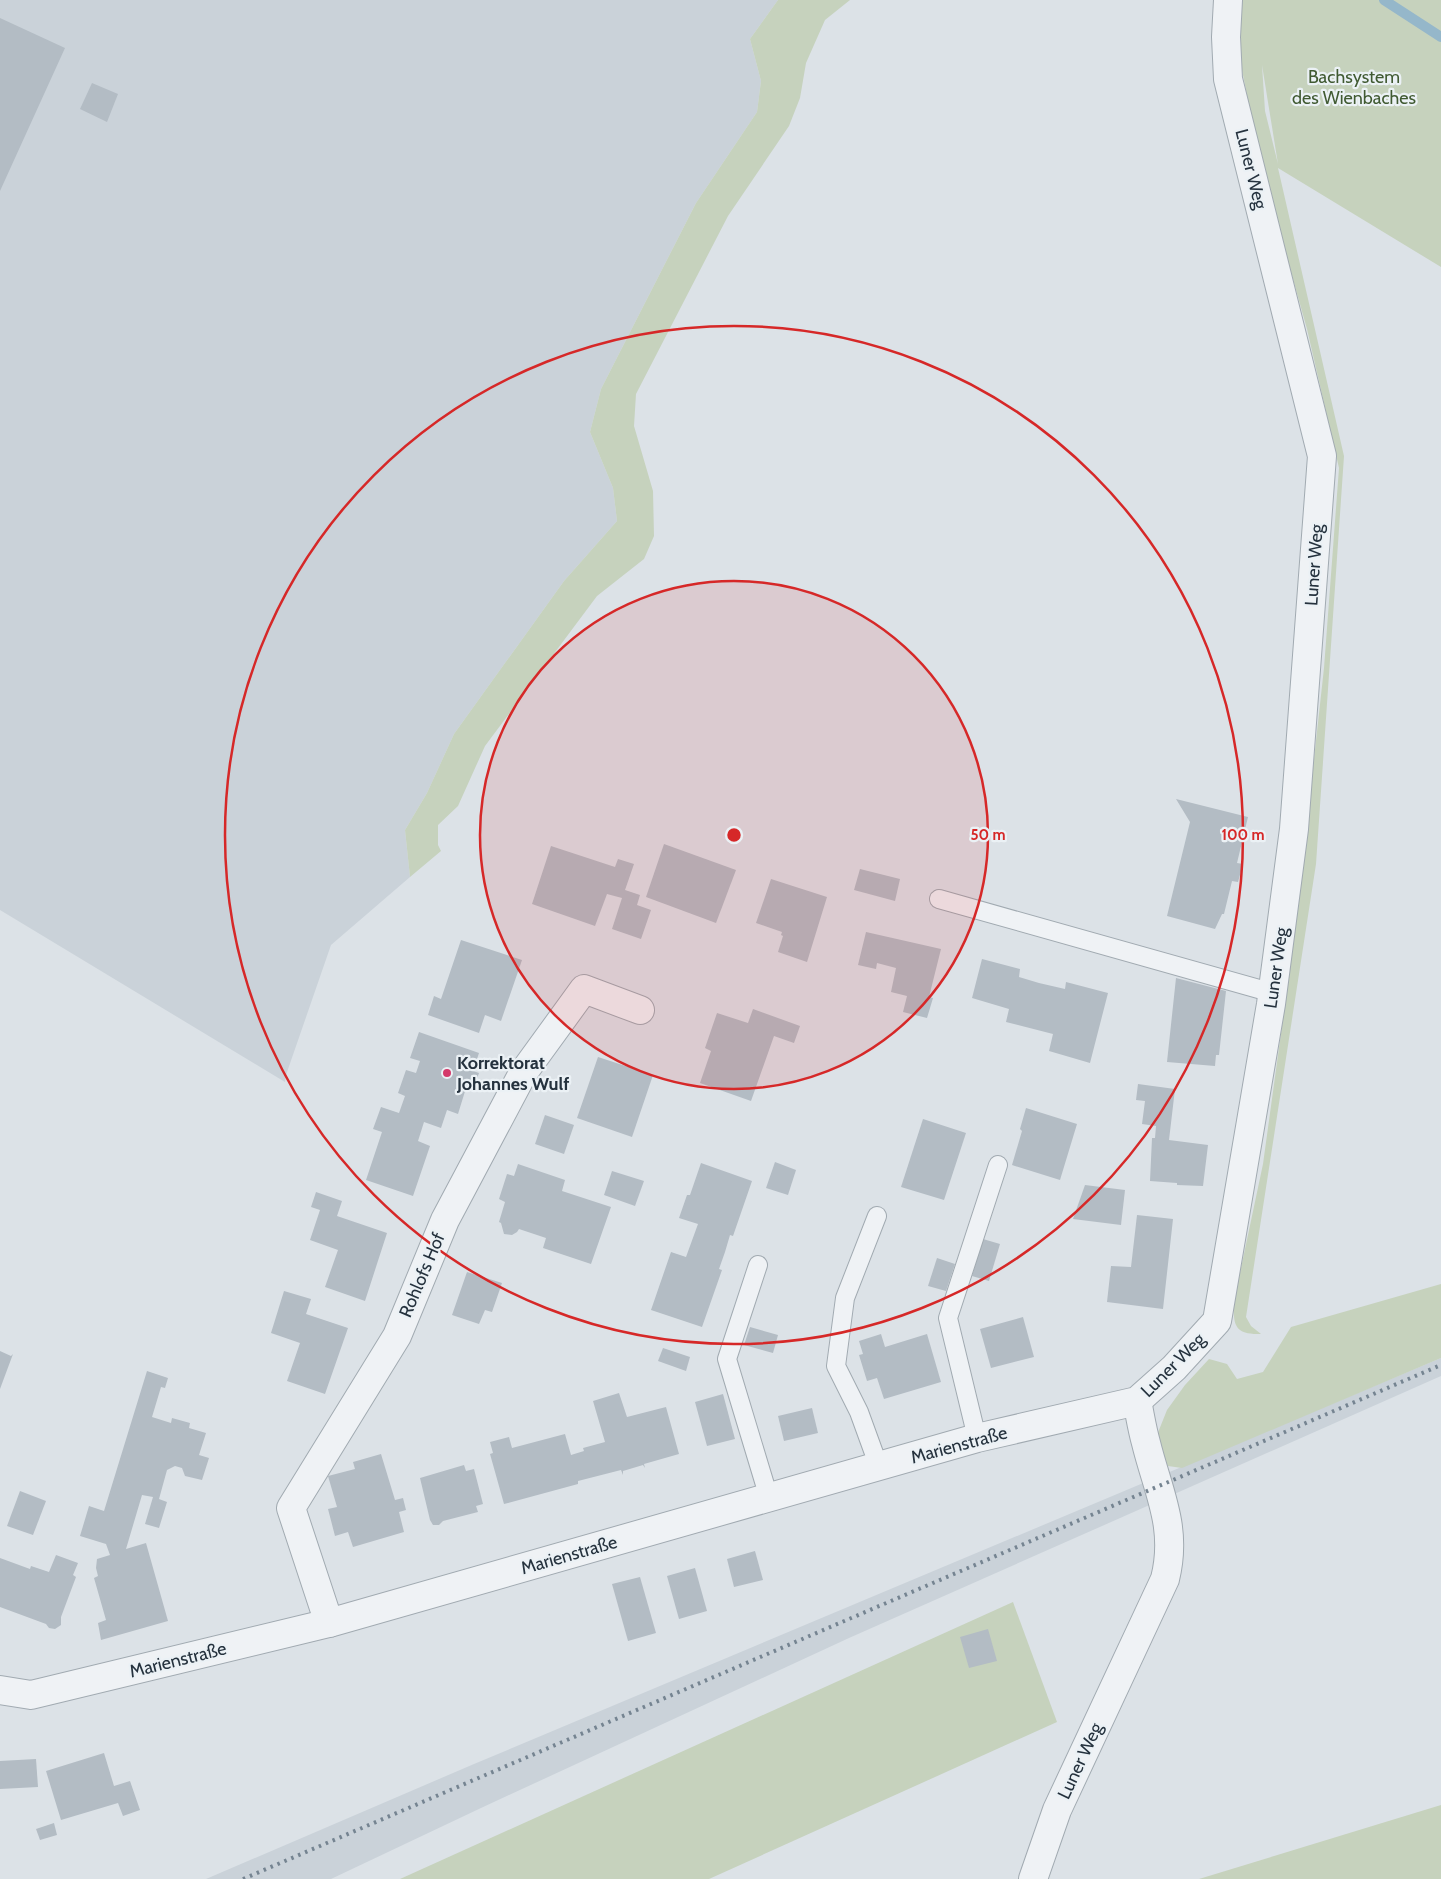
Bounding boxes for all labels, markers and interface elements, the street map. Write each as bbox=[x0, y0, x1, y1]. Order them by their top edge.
park label: Bachsystem des Wienbaches bbox=[1292, 66, 1416, 109]
street label: Luner Weg bbox=[1230, 127, 1272, 212]
street label: Luner Weg bbox=[1300, 522, 1328, 607]
centre of rings bbox=[725, 826, 743, 844]
text: 50 m bbox=[970, 826, 1006, 844]
text: 100 m bbox=[1221, 826, 1265, 844]
street label: Luner Weg bbox=[1259, 925, 1293, 1010]
place label: Korrektorat Johannes Wulf bbox=[456, 1052, 569, 1095]
marker: Korrektorat Johannes Wulf bbox=[441, 1067, 453, 1079]
street label: Rohlofs Hof bbox=[394, 1229, 450, 1321]
street label: Luner Weg bbox=[1136, 1328, 1210, 1402]
street label: Marienstraße bbox=[908, 1422, 1010, 1468]
street label: Marienstraße bbox=[518, 1531, 620, 1579]
street label: Marienstraße bbox=[127, 1637, 229, 1683]
street label: Luner Weg bbox=[1053, 1718, 1108, 1803]

